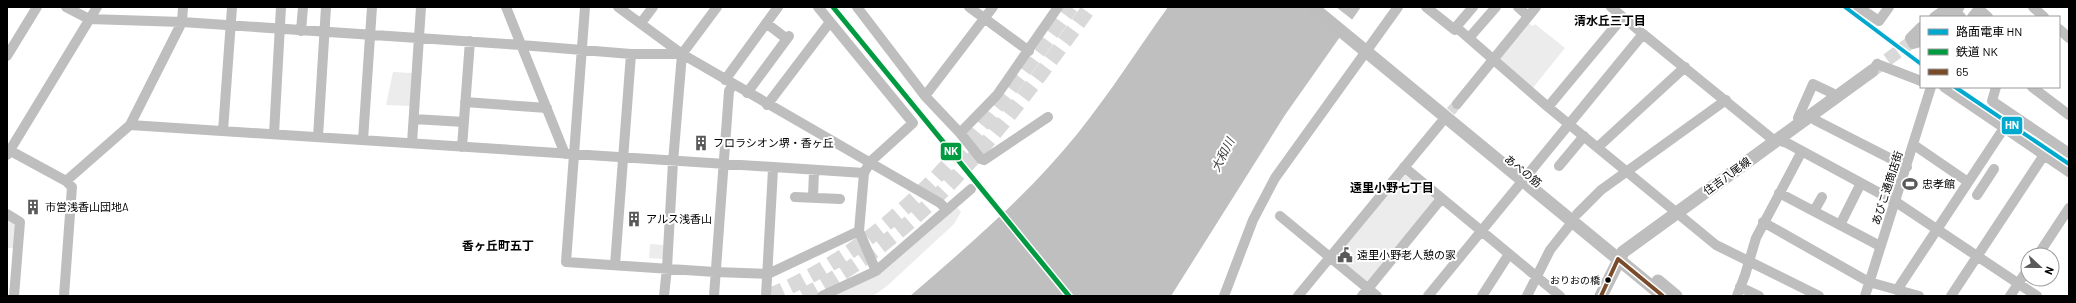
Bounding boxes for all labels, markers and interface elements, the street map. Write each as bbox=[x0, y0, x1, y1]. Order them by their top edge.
district label: 清水丘三丁目 bbox=[1574, 13, 1646, 27]
legend bbox=[1920, 16, 2060, 88]
text: 路面電車 HN bbox=[1956, 24, 2022, 38]
text: 鉄道 NK bbox=[1956, 44, 1999, 58]
text: 65 bbox=[1956, 64, 1968, 78]
line badge: HN bbox=[2001, 116, 2023, 135]
text: HN bbox=[2005, 118, 2019, 131]
building icon: フロラシオン堺・香ヶ丘 bbox=[692, 134, 710, 152]
water label: 大和川 bbox=[1208, 134, 1237, 174]
place label: フロラシオン堺・香ヶ丘 bbox=[713, 136, 834, 149]
line badge: NK bbox=[940, 142, 962, 161]
text: NK bbox=[944, 144, 958, 157]
street label: あびこ通商店街 bbox=[1868, 149, 1905, 226]
street label: あべの筋 bbox=[1502, 152, 1545, 190]
street label: 住吉八尾線 bbox=[1701, 154, 1753, 197]
sports icon: 忠孝館 bbox=[1901, 175, 1919, 193]
place label: 忠孝館 bbox=[1922, 177, 1955, 190]
district label: 遠里小野七丁目 bbox=[1350, 180, 1434, 194]
building icon: 市営浅香山団地A bbox=[24, 198, 42, 216]
place label: 市営浅香山団地A bbox=[45, 200, 129, 213]
building icon: アルス浅香山 bbox=[625, 210, 643, 228]
place label: アルス浅香山 bbox=[646, 212, 712, 225]
district label: 香ヶ丘町五丁 bbox=[462, 238, 534, 252]
public building icon: 遠里小野老人憩の家 bbox=[1336, 246, 1354, 264]
north arrow bbox=[2020, 247, 2060, 287]
place label: 遠里小野老人憩の家 bbox=[1357, 248, 1456, 261]
text: N bbox=[2042, 265, 2057, 277]
place label: おりおの橋 bbox=[1550, 274, 1600, 286]
marker: おりおの橋 bbox=[1603, 275, 1613, 285]

